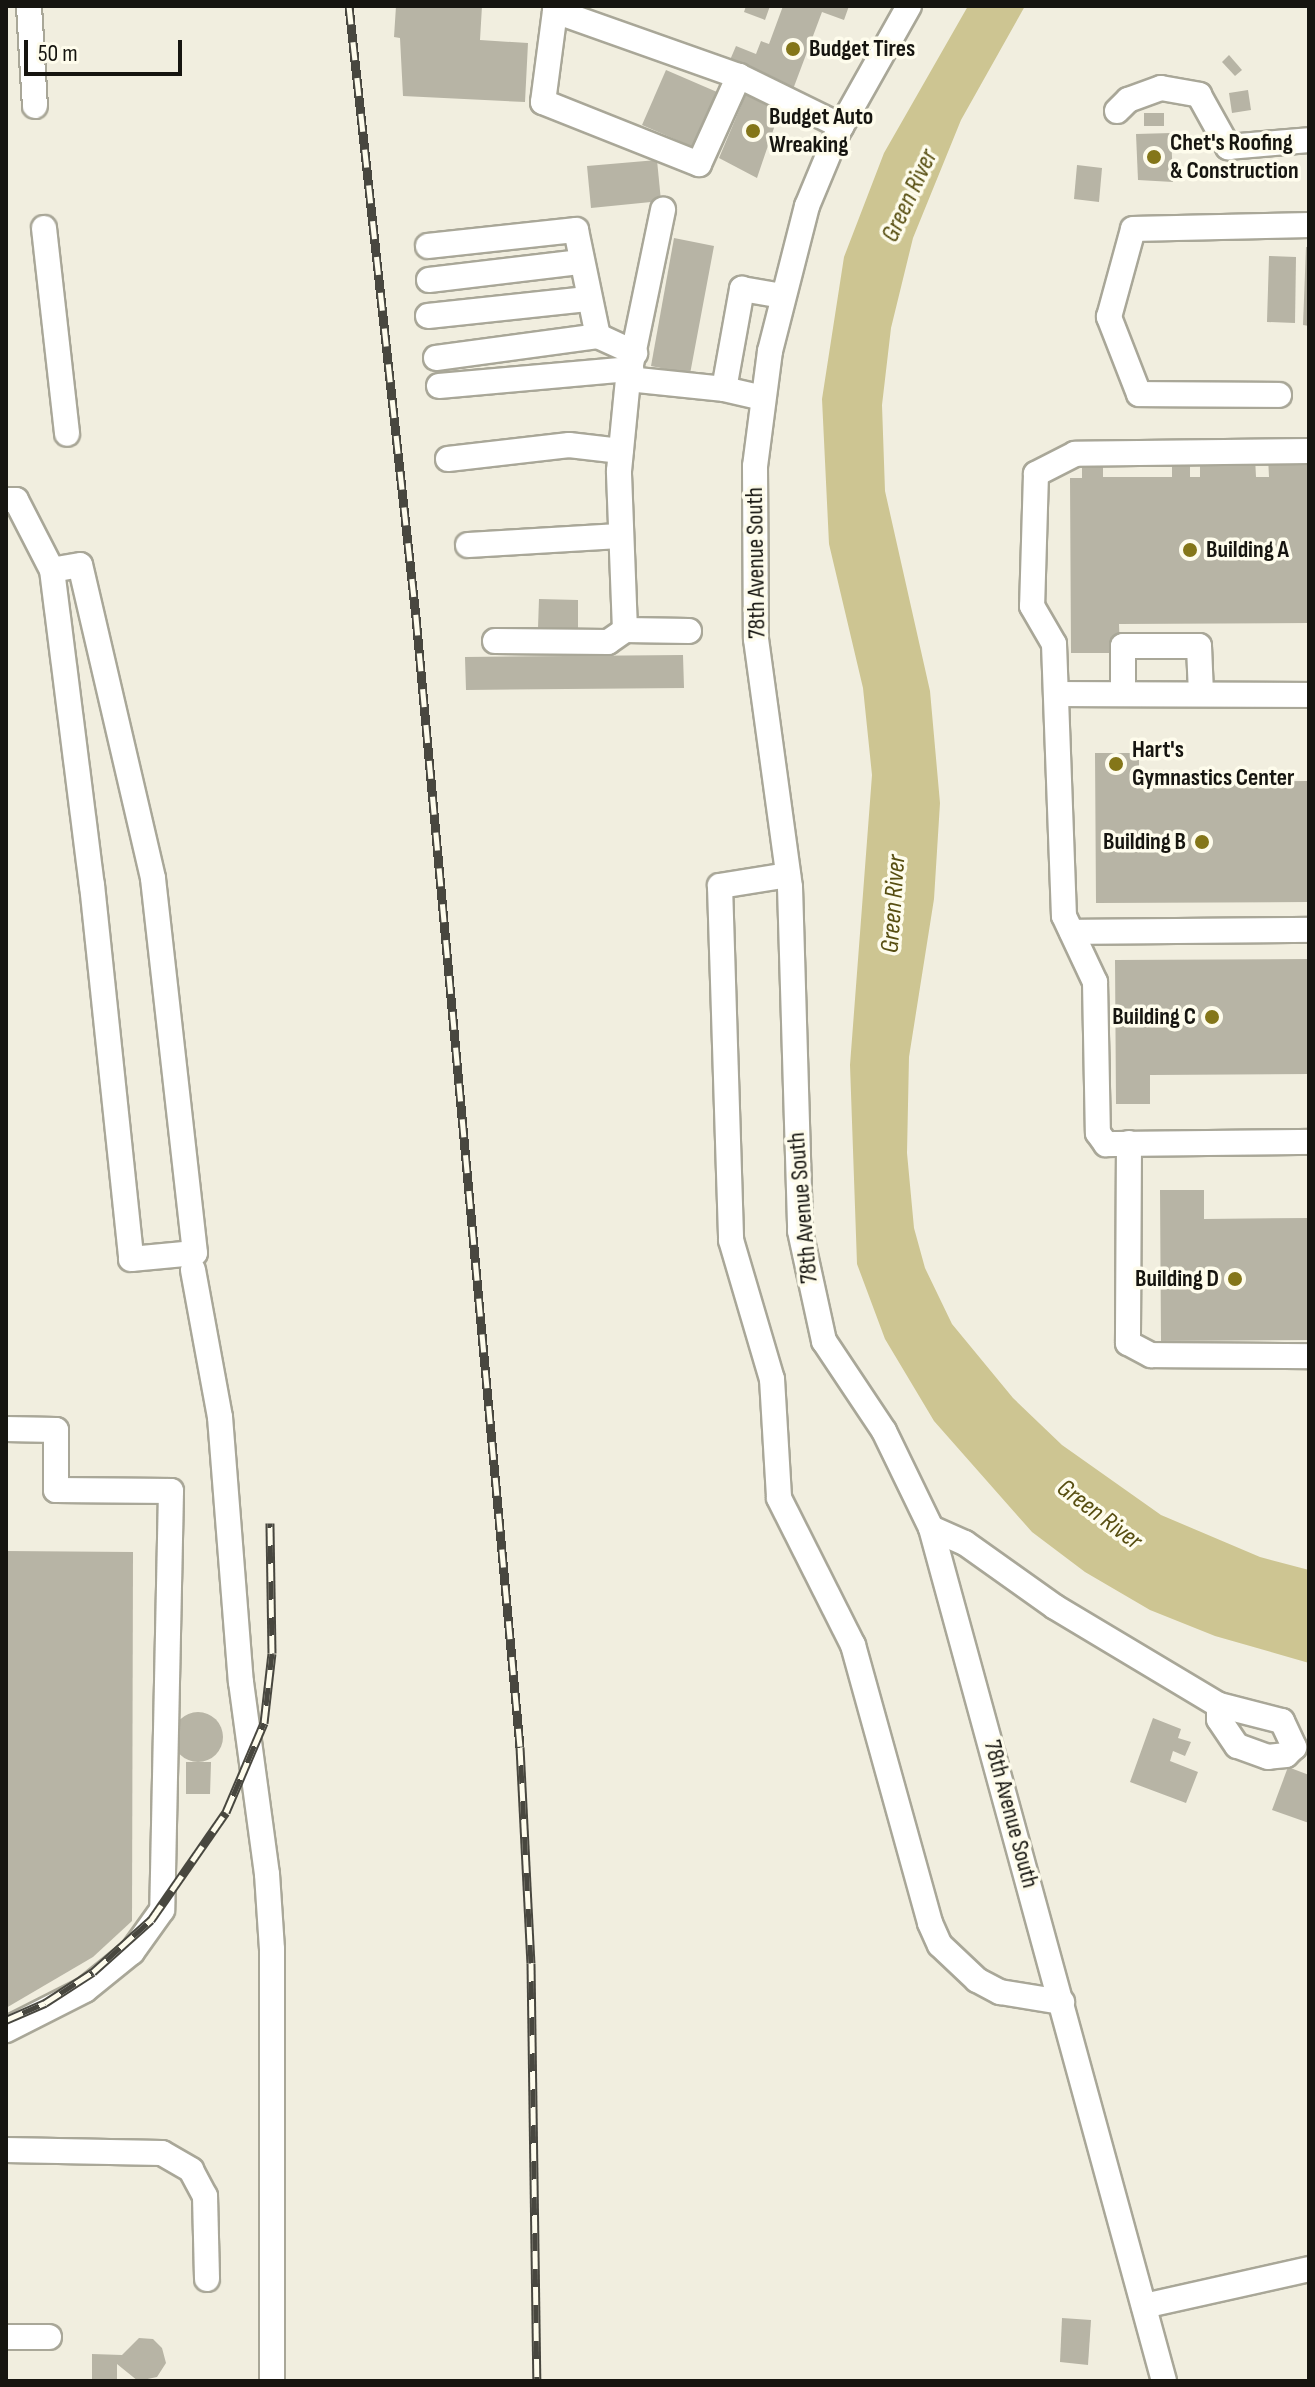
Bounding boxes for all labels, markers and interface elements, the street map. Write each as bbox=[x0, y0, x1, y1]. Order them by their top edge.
scale bar bbox=[28, 24, 186, 74]
place label: Budget Tires bbox=[809, 35, 915, 63]
text: 50 m bbox=[38, 39, 78, 68]
marker: Budget Tires bbox=[784, 40, 802, 58]
place label: Budget Auto Wreaking bbox=[769, 103, 873, 159]
marker: Budget Auto Wreaking bbox=[744, 122, 762, 140]
place label: Chet's Roofing & Construction bbox=[1170, 129, 1299, 185]
water label: Green River bbox=[875, 145, 945, 247]
marker: Chet's Roofing & Construction bbox=[1145, 148, 1163, 166]
street label: 78th Avenue South bbox=[740, 487, 772, 639]
place label: Building A bbox=[1206, 536, 1289, 564]
marker: Building A bbox=[1181, 541, 1199, 559]
place label: Hart's Gymnastics Center bbox=[1132, 736, 1294, 792]
marker: Hart's Gymnastics Center bbox=[1107, 755, 1125, 773]
place label: Building B bbox=[1103, 828, 1186, 856]
marker: Building B bbox=[1193, 833, 1211, 851]
water label: Green River bbox=[875, 854, 913, 954]
place label: Building C bbox=[1112, 1003, 1196, 1031]
marker: Building C bbox=[1203, 1008, 1221, 1026]
street label: 78th Avenue South bbox=[782, 1131, 824, 1285]
place label: Building D bbox=[1135, 1265, 1219, 1293]
marker: Building D bbox=[1226, 1270, 1244, 1288]
water label: Green River bbox=[1050, 1473, 1148, 1557]
street label: 78th Avenue South bbox=[977, 1737, 1045, 1891]

